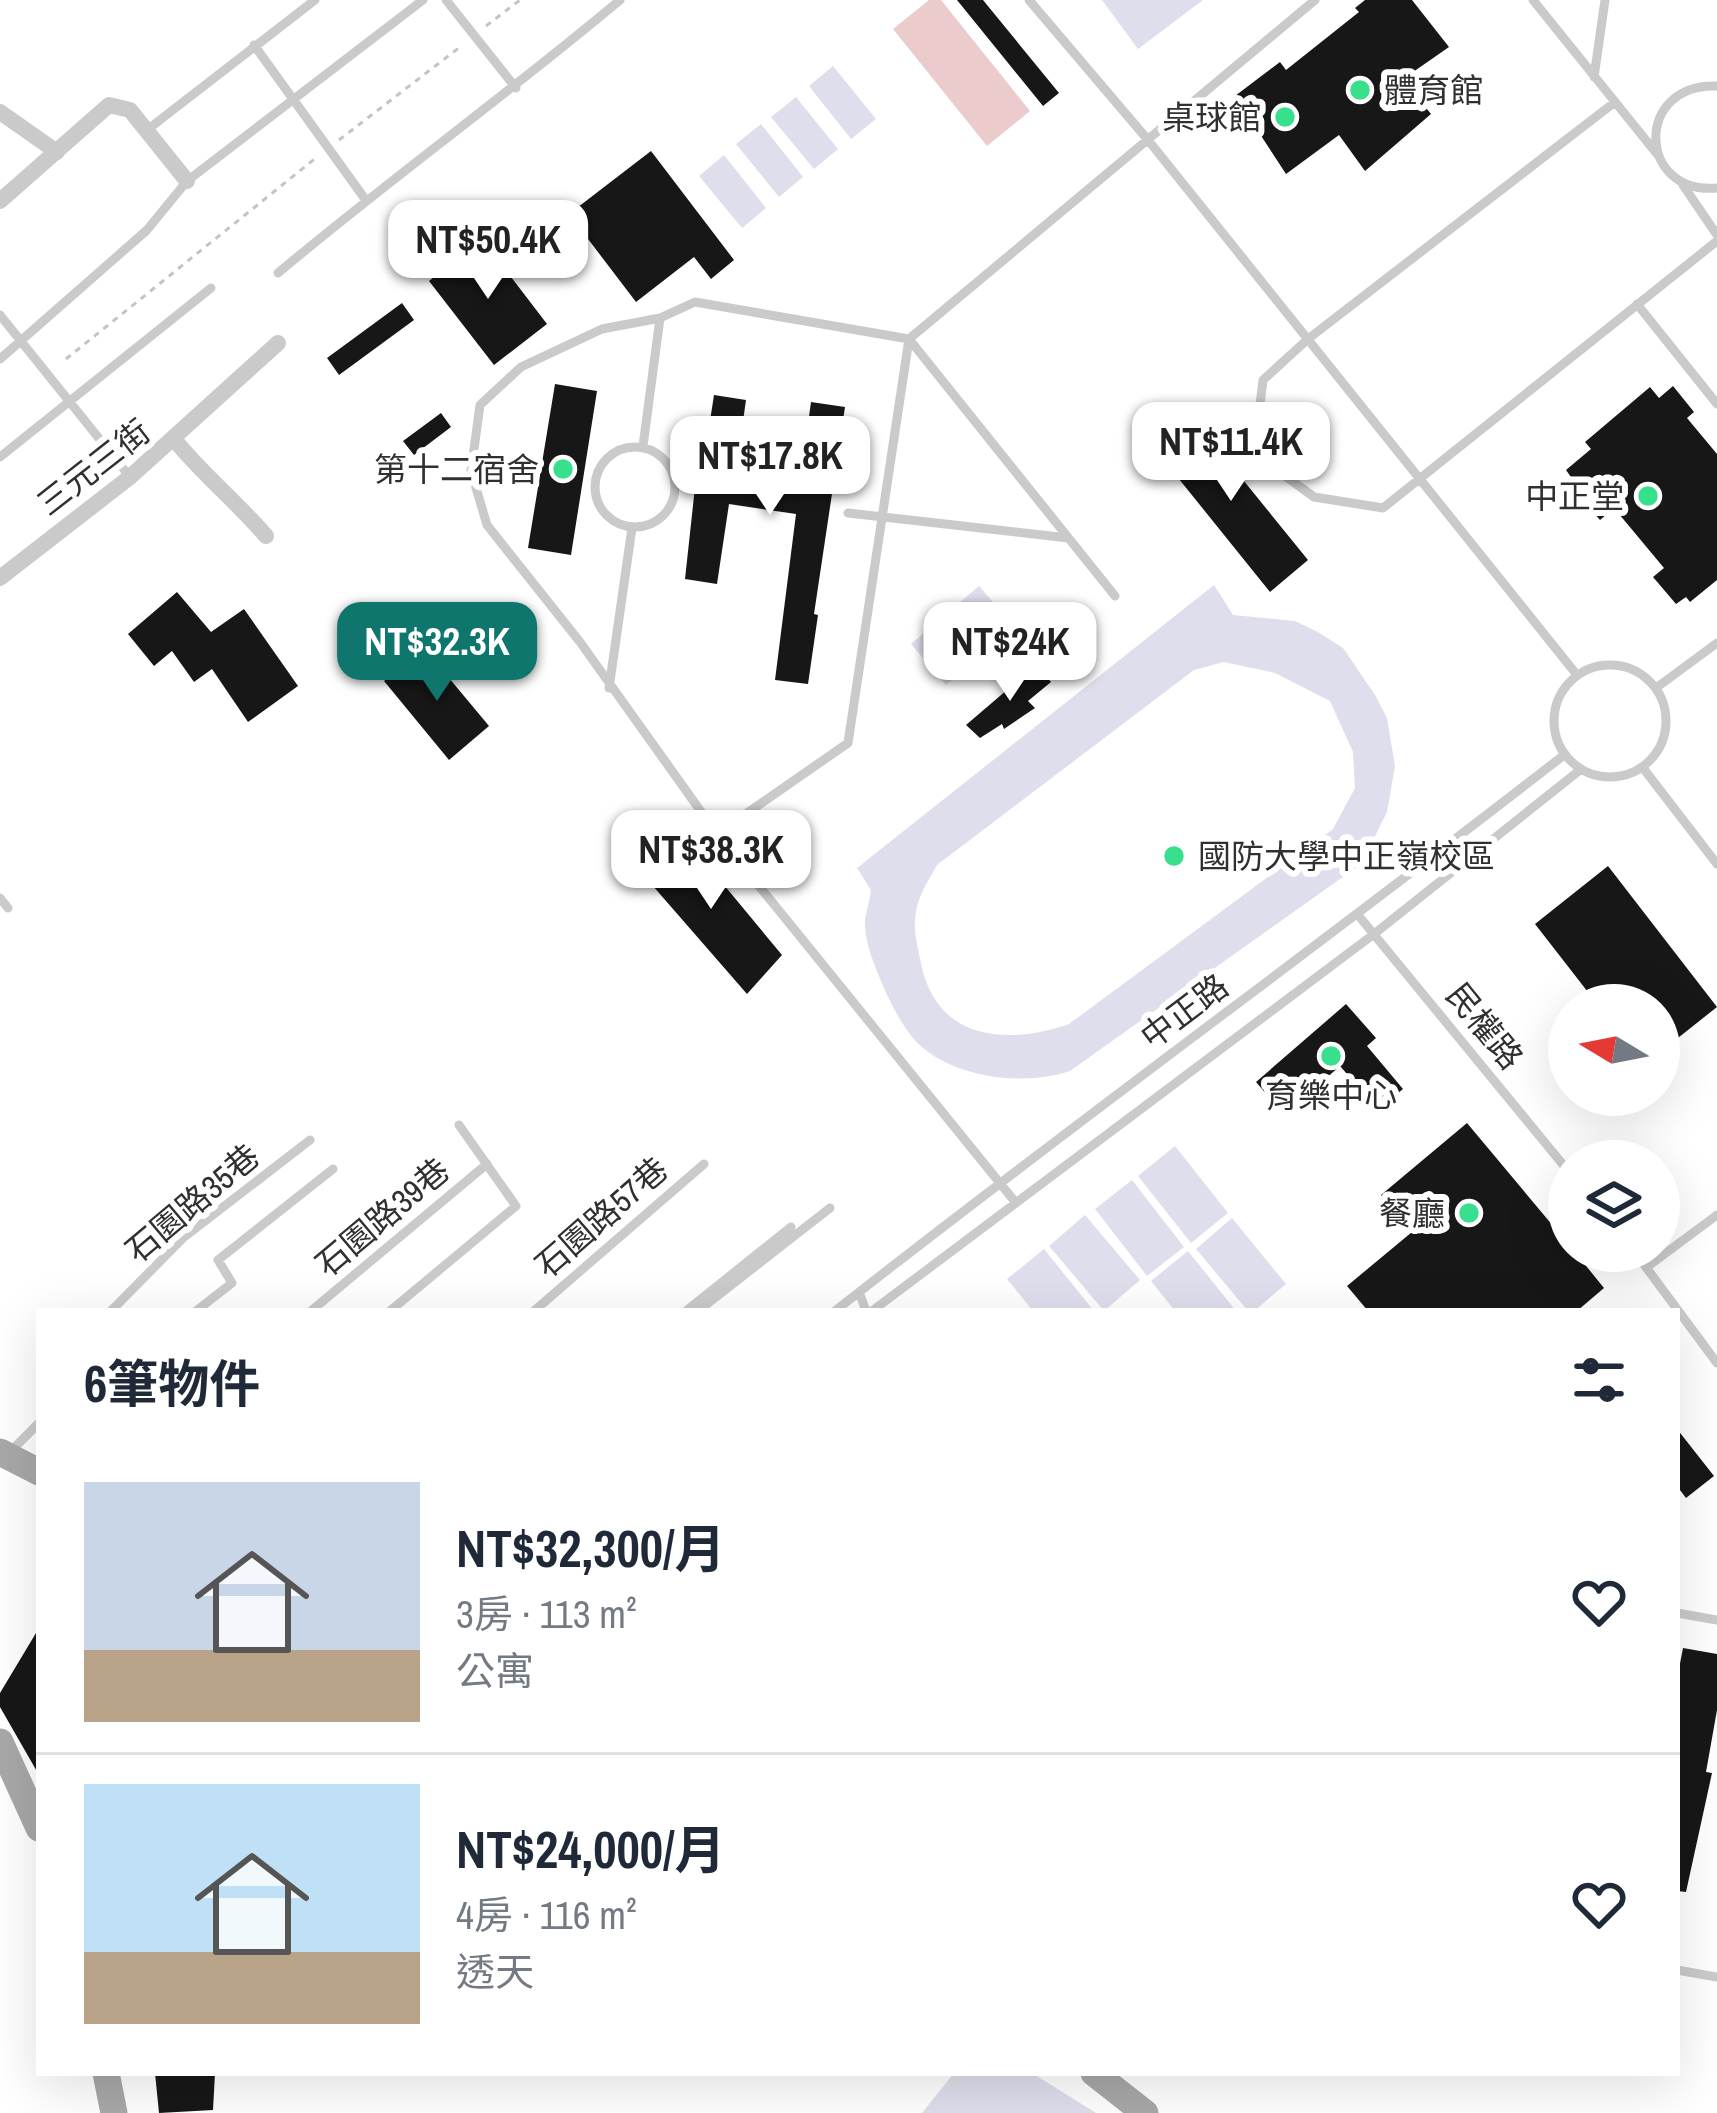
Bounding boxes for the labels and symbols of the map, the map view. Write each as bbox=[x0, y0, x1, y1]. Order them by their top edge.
place label: 體育館 bbox=[1384, 68, 1483, 112]
marker: 體育館 bbox=[1347, 77, 1373, 103]
place label: 桌球館 bbox=[1162, 95, 1261, 139]
marker: 桌球館 bbox=[1272, 104, 1298, 130]
pin: NT$50.4K bbox=[364, 200, 612, 302]
pin: NT$11.4K bbox=[1107, 402, 1355, 504]
street label: 三元三街 bbox=[27, 409, 159, 525]
pin: NT$17.8K bbox=[646, 416, 894, 518]
place label: 第十二宿舍 bbox=[374, 447, 539, 491]
marker: 第十二宿舍 bbox=[550, 456, 576, 482]
place label: 中正堂 bbox=[1525, 474, 1624, 518]
marker: 中正堂 bbox=[1635, 483, 1661, 509]
pin: NT$32.3K bbox=[313, 602, 561, 704]
pin: NT$24K bbox=[912, 602, 1108, 704]
pin: NT$38.3K bbox=[587, 810, 835, 912]
place label: 國防大學中正嶺校區 bbox=[1198, 834, 1495, 878]
marker: 國防大學中正嶺校區 bbox=[1161, 843, 1187, 869]
street label: 中正路 bbox=[1131, 964, 1237, 1058]
street label: 民權路 bbox=[1437, 974, 1533, 1078]
north arrow bbox=[1548, 984, 1680, 1116]
marker: 育樂中心 bbox=[1318, 1043, 1344, 1069]
place label: 育樂中心 bbox=[1265, 1073, 1397, 1117]
street label: 石園路35巷 bbox=[116, 1134, 268, 1272]
street label: 石園路57巷 bbox=[525, 1147, 677, 1287]
street label: 石園路39巷 bbox=[306, 1148, 458, 1286]
place label: 餐廳 bbox=[1379, 1191, 1445, 1235]
marker: 餐廳 bbox=[1456, 1200, 1482, 1226]

